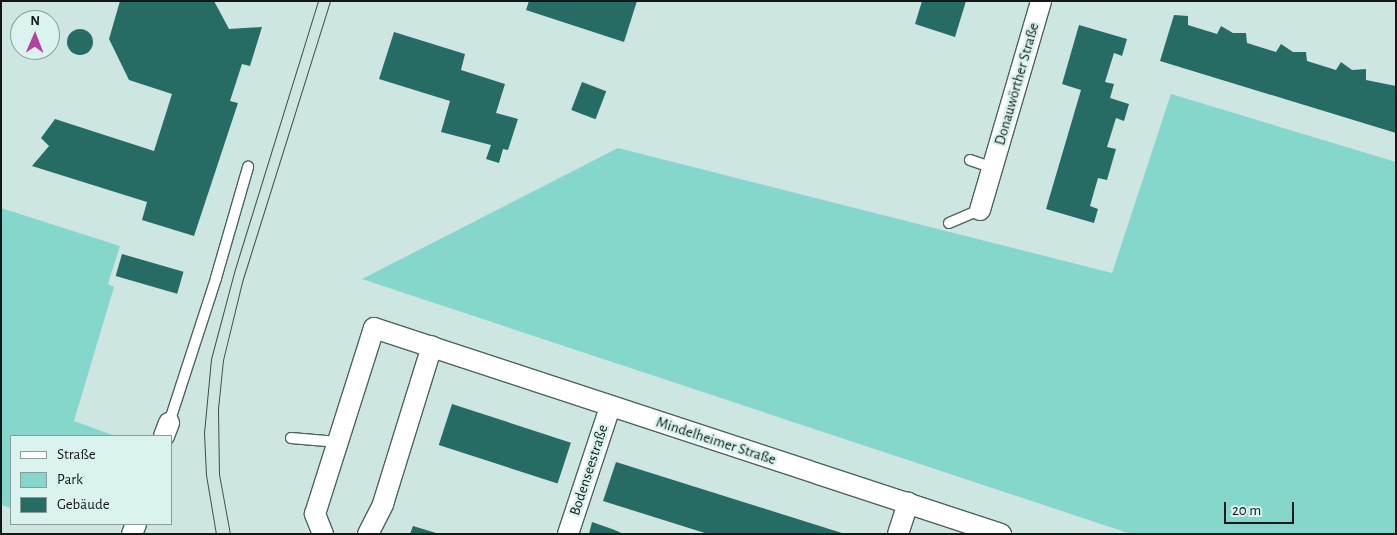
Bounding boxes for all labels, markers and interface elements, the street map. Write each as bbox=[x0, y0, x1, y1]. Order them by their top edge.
north arrow bbox=[10, 10, 60, 60]
text: N bbox=[30, 14, 40, 28]
street label: Donauwörther Straße bbox=[991, 21, 1043, 147]
street label: Mindelheimer Straße bbox=[654, 413, 778, 469]
street label: Bodenseestraße bbox=[566, 422, 612, 518]
legend bbox=[10, 435, 172, 525]
text: Straße bbox=[57, 447, 96, 462]
text: Park bbox=[57, 472, 83, 487]
scale bar bbox=[1227, 492, 1297, 524]
text: Gebäude bbox=[57, 497, 110, 512]
text: 20 m bbox=[1232, 503, 1261, 518]

